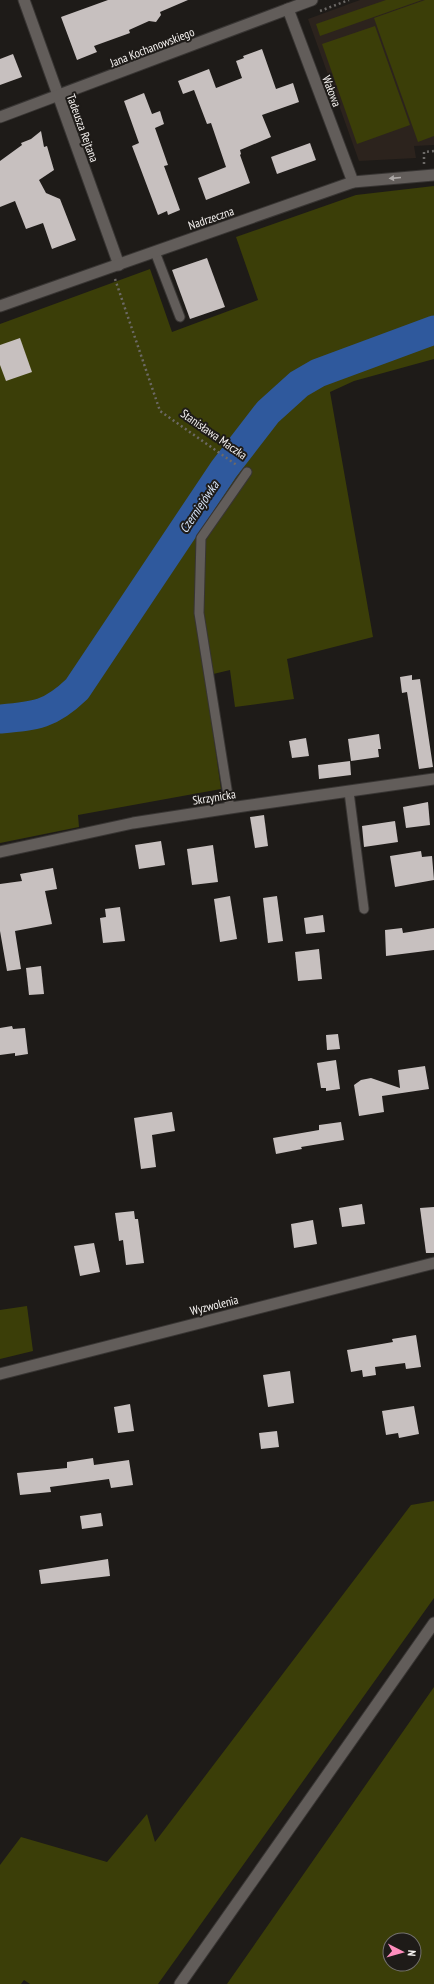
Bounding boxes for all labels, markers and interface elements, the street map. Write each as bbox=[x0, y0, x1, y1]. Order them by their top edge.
street label: Jana Kochanowskiego bbox=[107, 24, 196, 70]
street label: Wałowa bbox=[319, 73, 345, 109]
street label: Tadeusza Rejtana bbox=[64, 92, 102, 164]
one-way arrow bbox=[389, 175, 401, 182]
street label: Nadrzeczna bbox=[186, 203, 236, 233]
street label: Stanisława Maczka bbox=[178, 406, 250, 462]
water label: Czerniejówka bbox=[175, 477, 223, 536]
street label: Skrzynicka bbox=[191, 786, 237, 808]
street label: Wyzwolenia bbox=[188, 1292, 240, 1318]
north arrow bbox=[382, 1932, 422, 1972]
text: N bbox=[405, 1949, 419, 1957]

